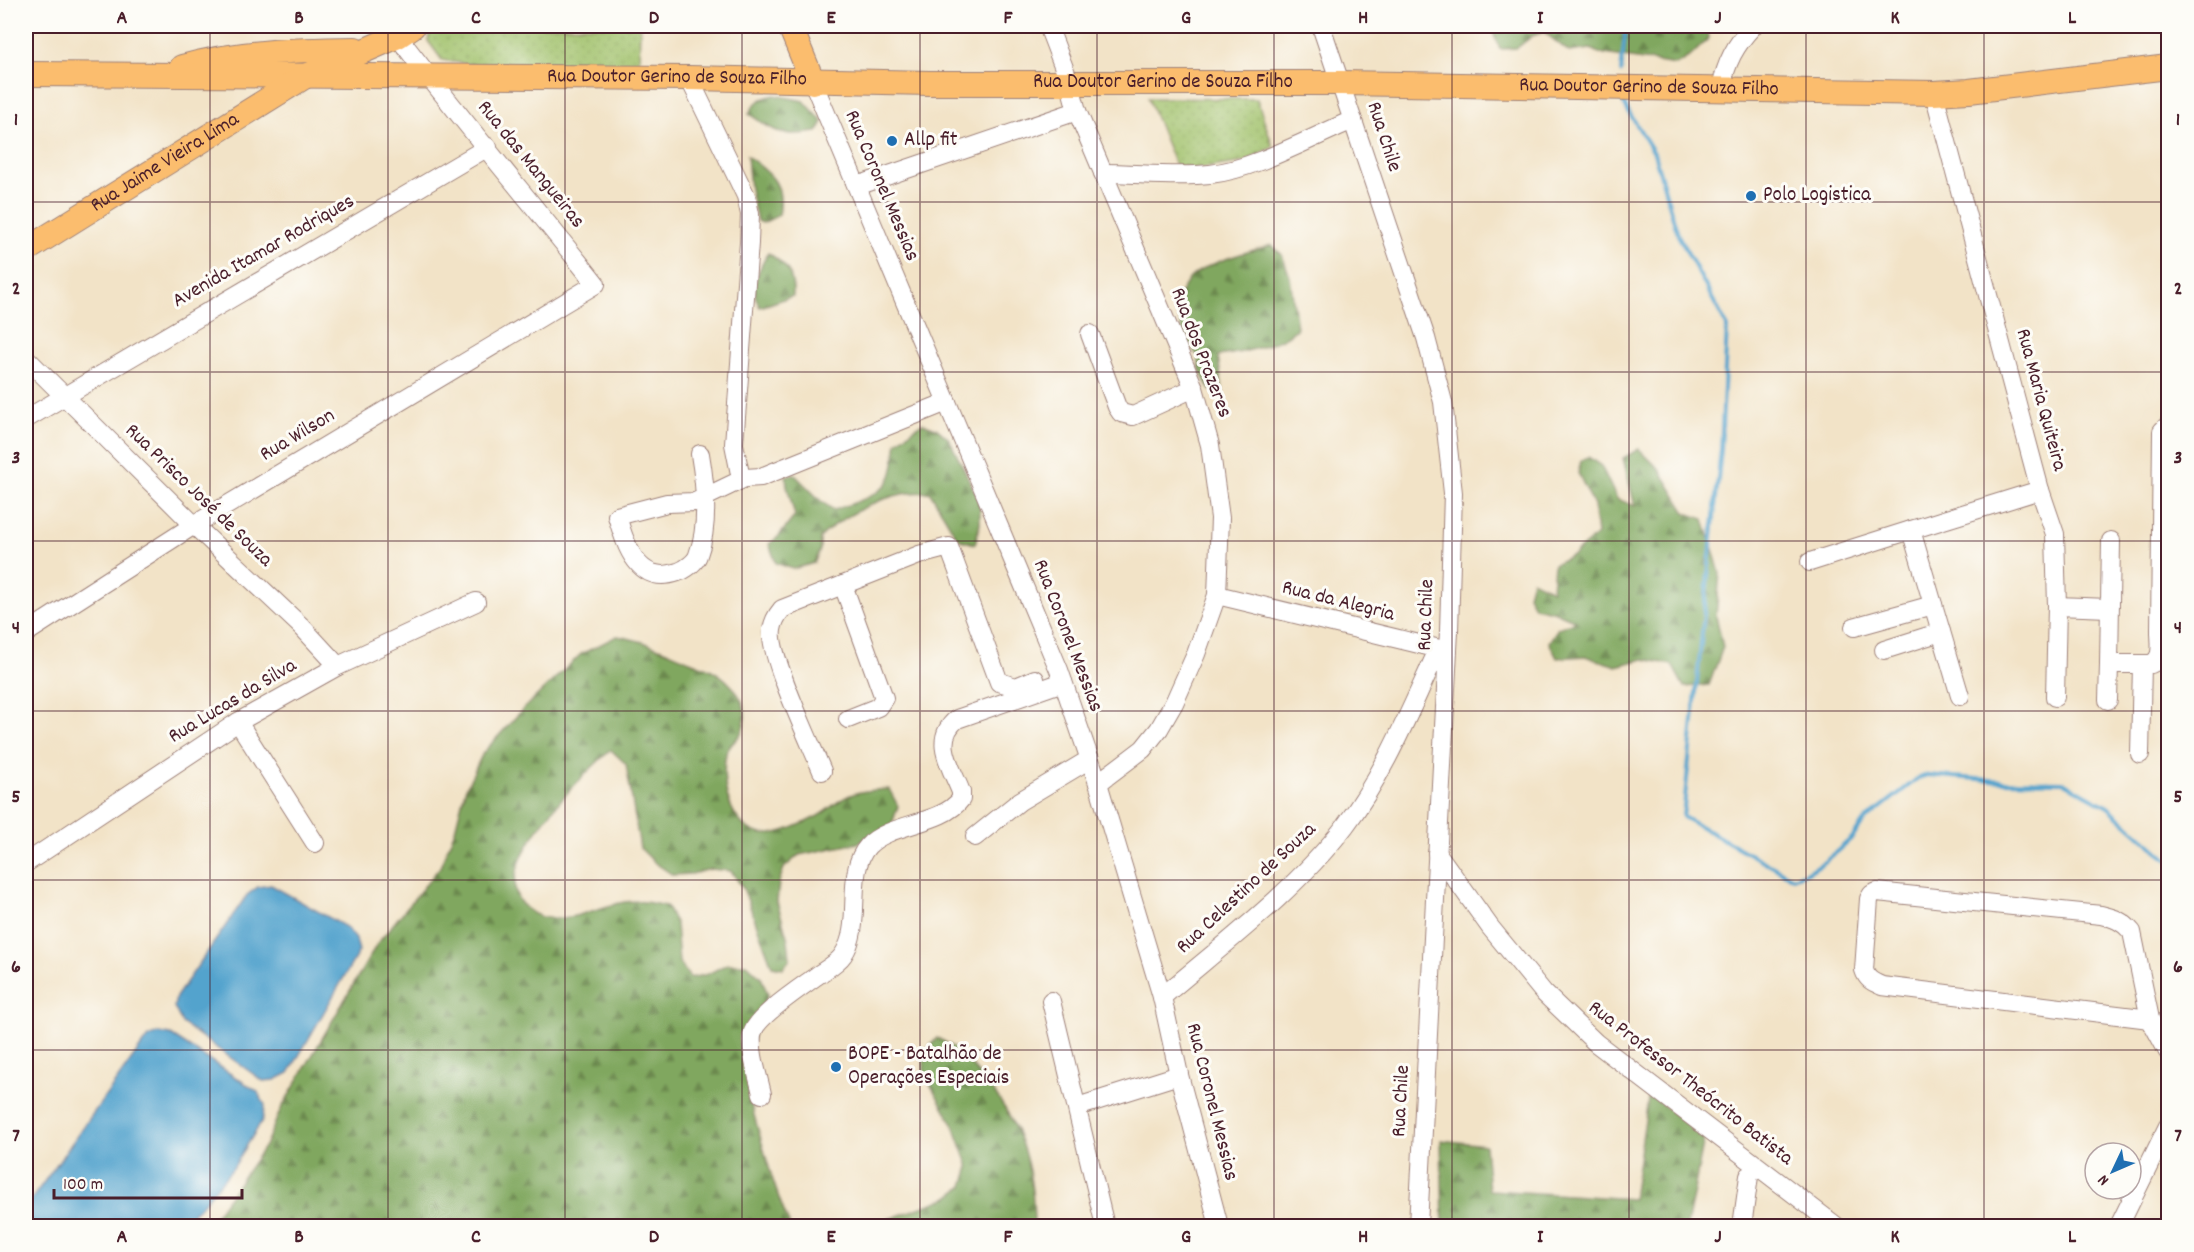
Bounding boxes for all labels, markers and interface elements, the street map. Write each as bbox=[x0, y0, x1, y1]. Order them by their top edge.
text: A bbox=[117, 5, 128, 33]
text: B bbox=[294, 5, 304, 33]
text: C bbox=[471, 5, 481, 33]
text: D bbox=[649, 5, 660, 33]
text: E bbox=[826, 5, 836, 33]
text: F bbox=[1004, 5, 1014, 33]
text: G bbox=[1181, 5, 1191, 33]
text: H bbox=[1358, 5, 1368, 33]
text: I bbox=[1537, 5, 1544, 33]
text: J bbox=[1714, 5, 1722, 33]
text: K bbox=[1890, 5, 1900, 33]
text: L bbox=[2068, 5, 2077, 33]
street label: Rua Doutor Gerino de Souza Filho bbox=[547, 62, 807, 95]
street label: Rua Doutor Gerino de Souza Filho bbox=[1033, 68, 1293, 98]
street label: Rua Doutor Gerino de Souza Filho bbox=[1519, 71, 1779, 105]
street label: Rua das Mangueiras bbox=[469, 95, 591, 235]
street label: Rua Chile bbox=[1358, 98, 1408, 176]
street label: Rua Jaime Vieira Lima bbox=[85, 105, 246, 221]
street label: Rua Coronel Messias bbox=[836, 106, 926, 266]
text: 1 bbox=[14, 107, 18, 135]
text: 1 bbox=[2176, 107, 2180, 135]
place label: Allp fit bbox=[904, 126, 958, 156]
marker: Allp fit bbox=[885, 134, 899, 148]
place label: Polo Logistica bbox=[1763, 181, 1872, 211]
street label: Avenida Itamar Rodriques bbox=[167, 188, 361, 316]
marker: Polo Logistica bbox=[1744, 189, 1758, 203]
text: 2 bbox=[12, 276, 20, 304]
text: 2 bbox=[2174, 276, 2182, 304]
street label: Rua dos Prazeres bbox=[1161, 284, 1239, 422]
street label: Rua Maria Quiteira bbox=[2007, 326, 2074, 475]
street label: Rua Wilson bbox=[255, 402, 341, 470]
street label: Rua Prisco José de Souza bbox=[117, 417, 280, 576]
text: 3 bbox=[12, 445, 20, 473]
text: 3 bbox=[2174, 445, 2182, 473]
street label: Rua Coronel Messias bbox=[1024, 555, 1110, 717]
street label: Rua da Alegria bbox=[1279, 574, 1398, 631]
street label: Rua Chile bbox=[1411, 578, 1443, 652]
text: 4 bbox=[12, 615, 20, 643]
text: 4 bbox=[2174, 615, 2182, 643]
street label: Rua Lucas da Silva bbox=[163, 651, 304, 752]
text: 5 bbox=[11, 784, 21, 812]
text: 5 bbox=[2173, 784, 2183, 812]
street label: Rua Celestino de Souza bbox=[1170, 815, 1324, 962]
text: 6 bbox=[11, 954, 21, 982]
text: 6 bbox=[2173, 954, 2183, 982]
street label: Rua Professor Theócrito Batista bbox=[1581, 994, 1800, 1174]
street label: Rua Coronel Messias bbox=[1177, 1020, 1245, 1184]
place label: BOPE - Batalhão de Operações Especiais bbox=[848, 1040, 1009, 1094]
marker: BOPE - Batalhão de Operações Especiais bbox=[829, 1060, 843, 1074]
street label: Rua Chile bbox=[1385, 1064, 1419, 1138]
text: 7 bbox=[12, 1123, 20, 1151]
text: 7 bbox=[2174, 1123, 2182, 1151]
north arrow bbox=[2083, 1141, 2143, 1201]
scale bar bbox=[54, 1162, 242, 1200]
text: N bbox=[2093, 1169, 2115, 1191]
text: 100 m bbox=[63, 1173, 103, 1198]
text: A bbox=[117, 1224, 128, 1252]
text: B bbox=[294, 1224, 304, 1252]
text: C bbox=[471, 1224, 481, 1252]
text: D bbox=[649, 1224, 660, 1252]
text: E bbox=[826, 1224, 836, 1252]
text: F bbox=[1004, 1224, 1014, 1252]
text: G bbox=[1181, 1224, 1191, 1252]
text: H bbox=[1358, 1224, 1368, 1252]
text: I bbox=[1537, 1224, 1544, 1252]
text: J bbox=[1714, 1224, 1722, 1252]
text: K bbox=[1890, 1224, 1900, 1252]
text: L bbox=[2068, 1224, 2077, 1252]

